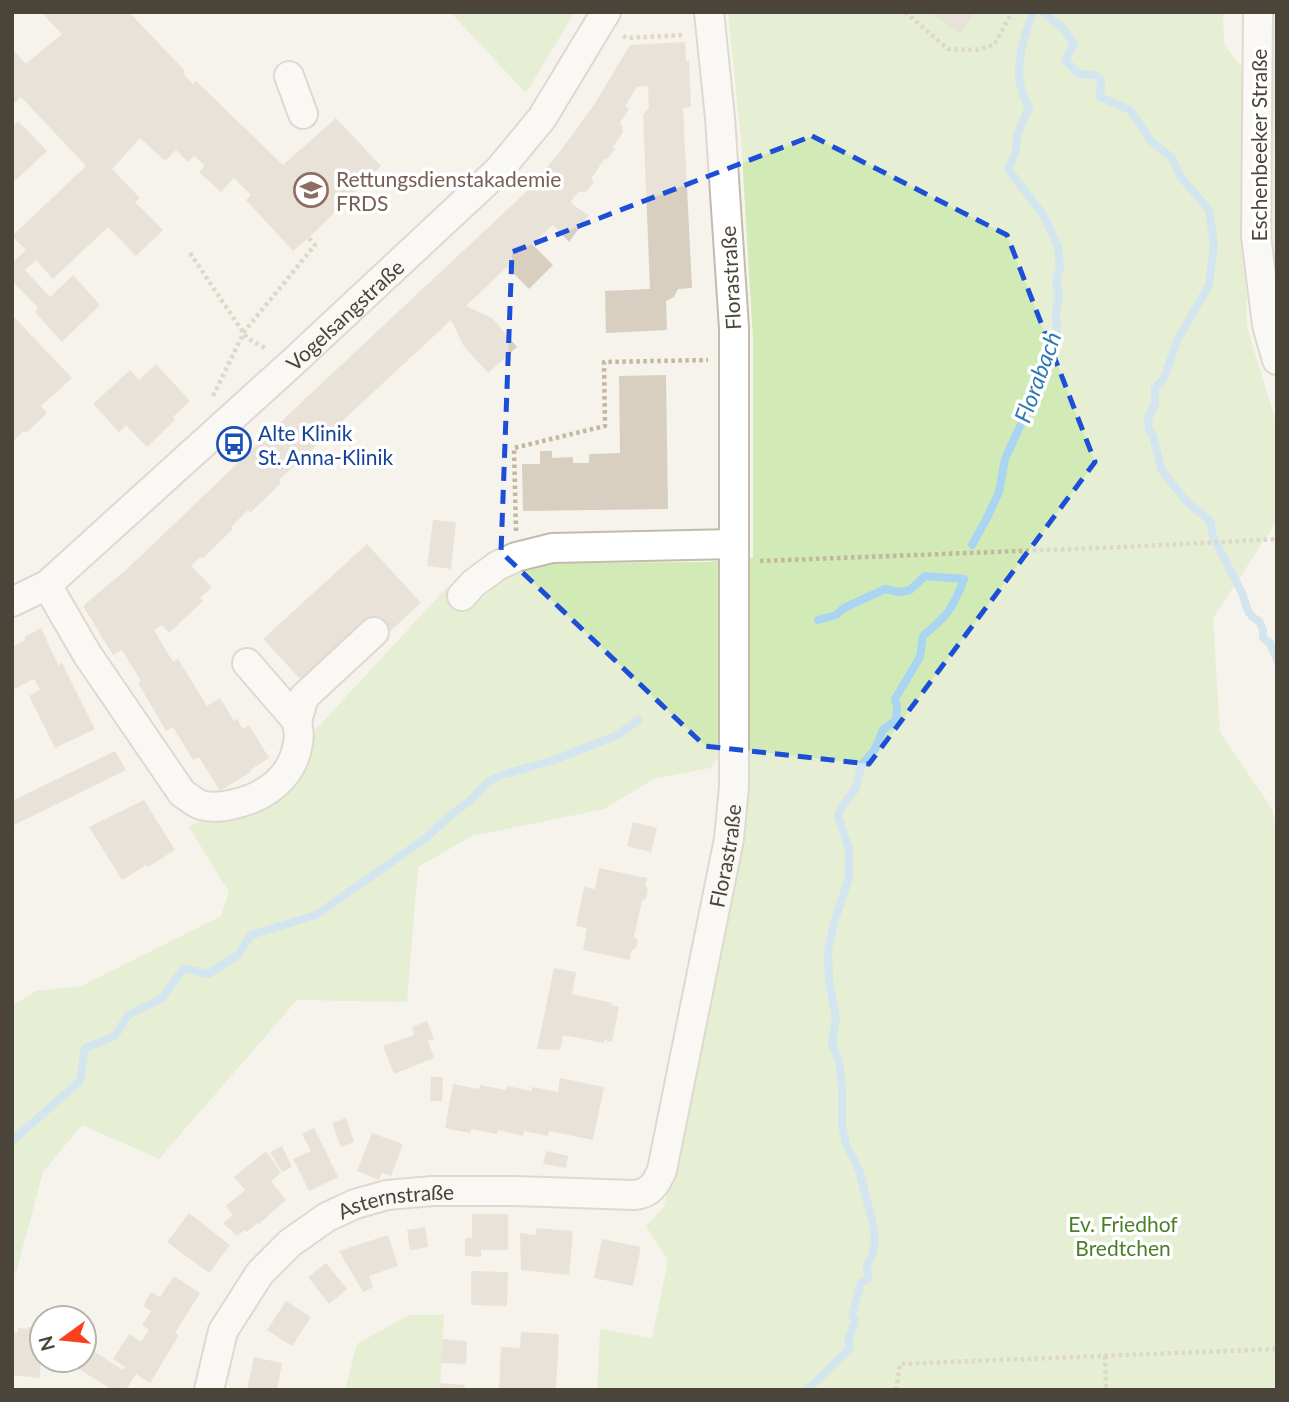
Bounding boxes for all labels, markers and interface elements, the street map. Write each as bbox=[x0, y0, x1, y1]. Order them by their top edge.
street label: Eschenbeeker Straße bbox=[1246, 49, 1271, 241]
place label: Rettungsdienstakademie FRDS bbox=[336, 166, 561, 215]
school or university icon: Rettungsdienstakademie FRDS bbox=[292, 171, 330, 209]
street label: Florastraße bbox=[715, 225, 745, 331]
street label: Vogelsangstraße bbox=[280, 254, 408, 375]
water label: Florabach bbox=[1008, 328, 1066, 426]
place label: Alte Klinik St. Anna-Klinik bbox=[258, 420, 394, 469]
bus stop icon: Alte Klinik St. Anna-Klinik bbox=[215, 425, 253, 463]
street label: Florastraße bbox=[703, 803, 745, 909]
street label: Asternstraße bbox=[333, 1179, 454, 1223]
park label: Ev. Friedhof Bredtchen bbox=[1068, 1211, 1178, 1260]
north arrow bbox=[28, 1304, 98, 1374]
text: N bbox=[33, 1333, 59, 1354]

